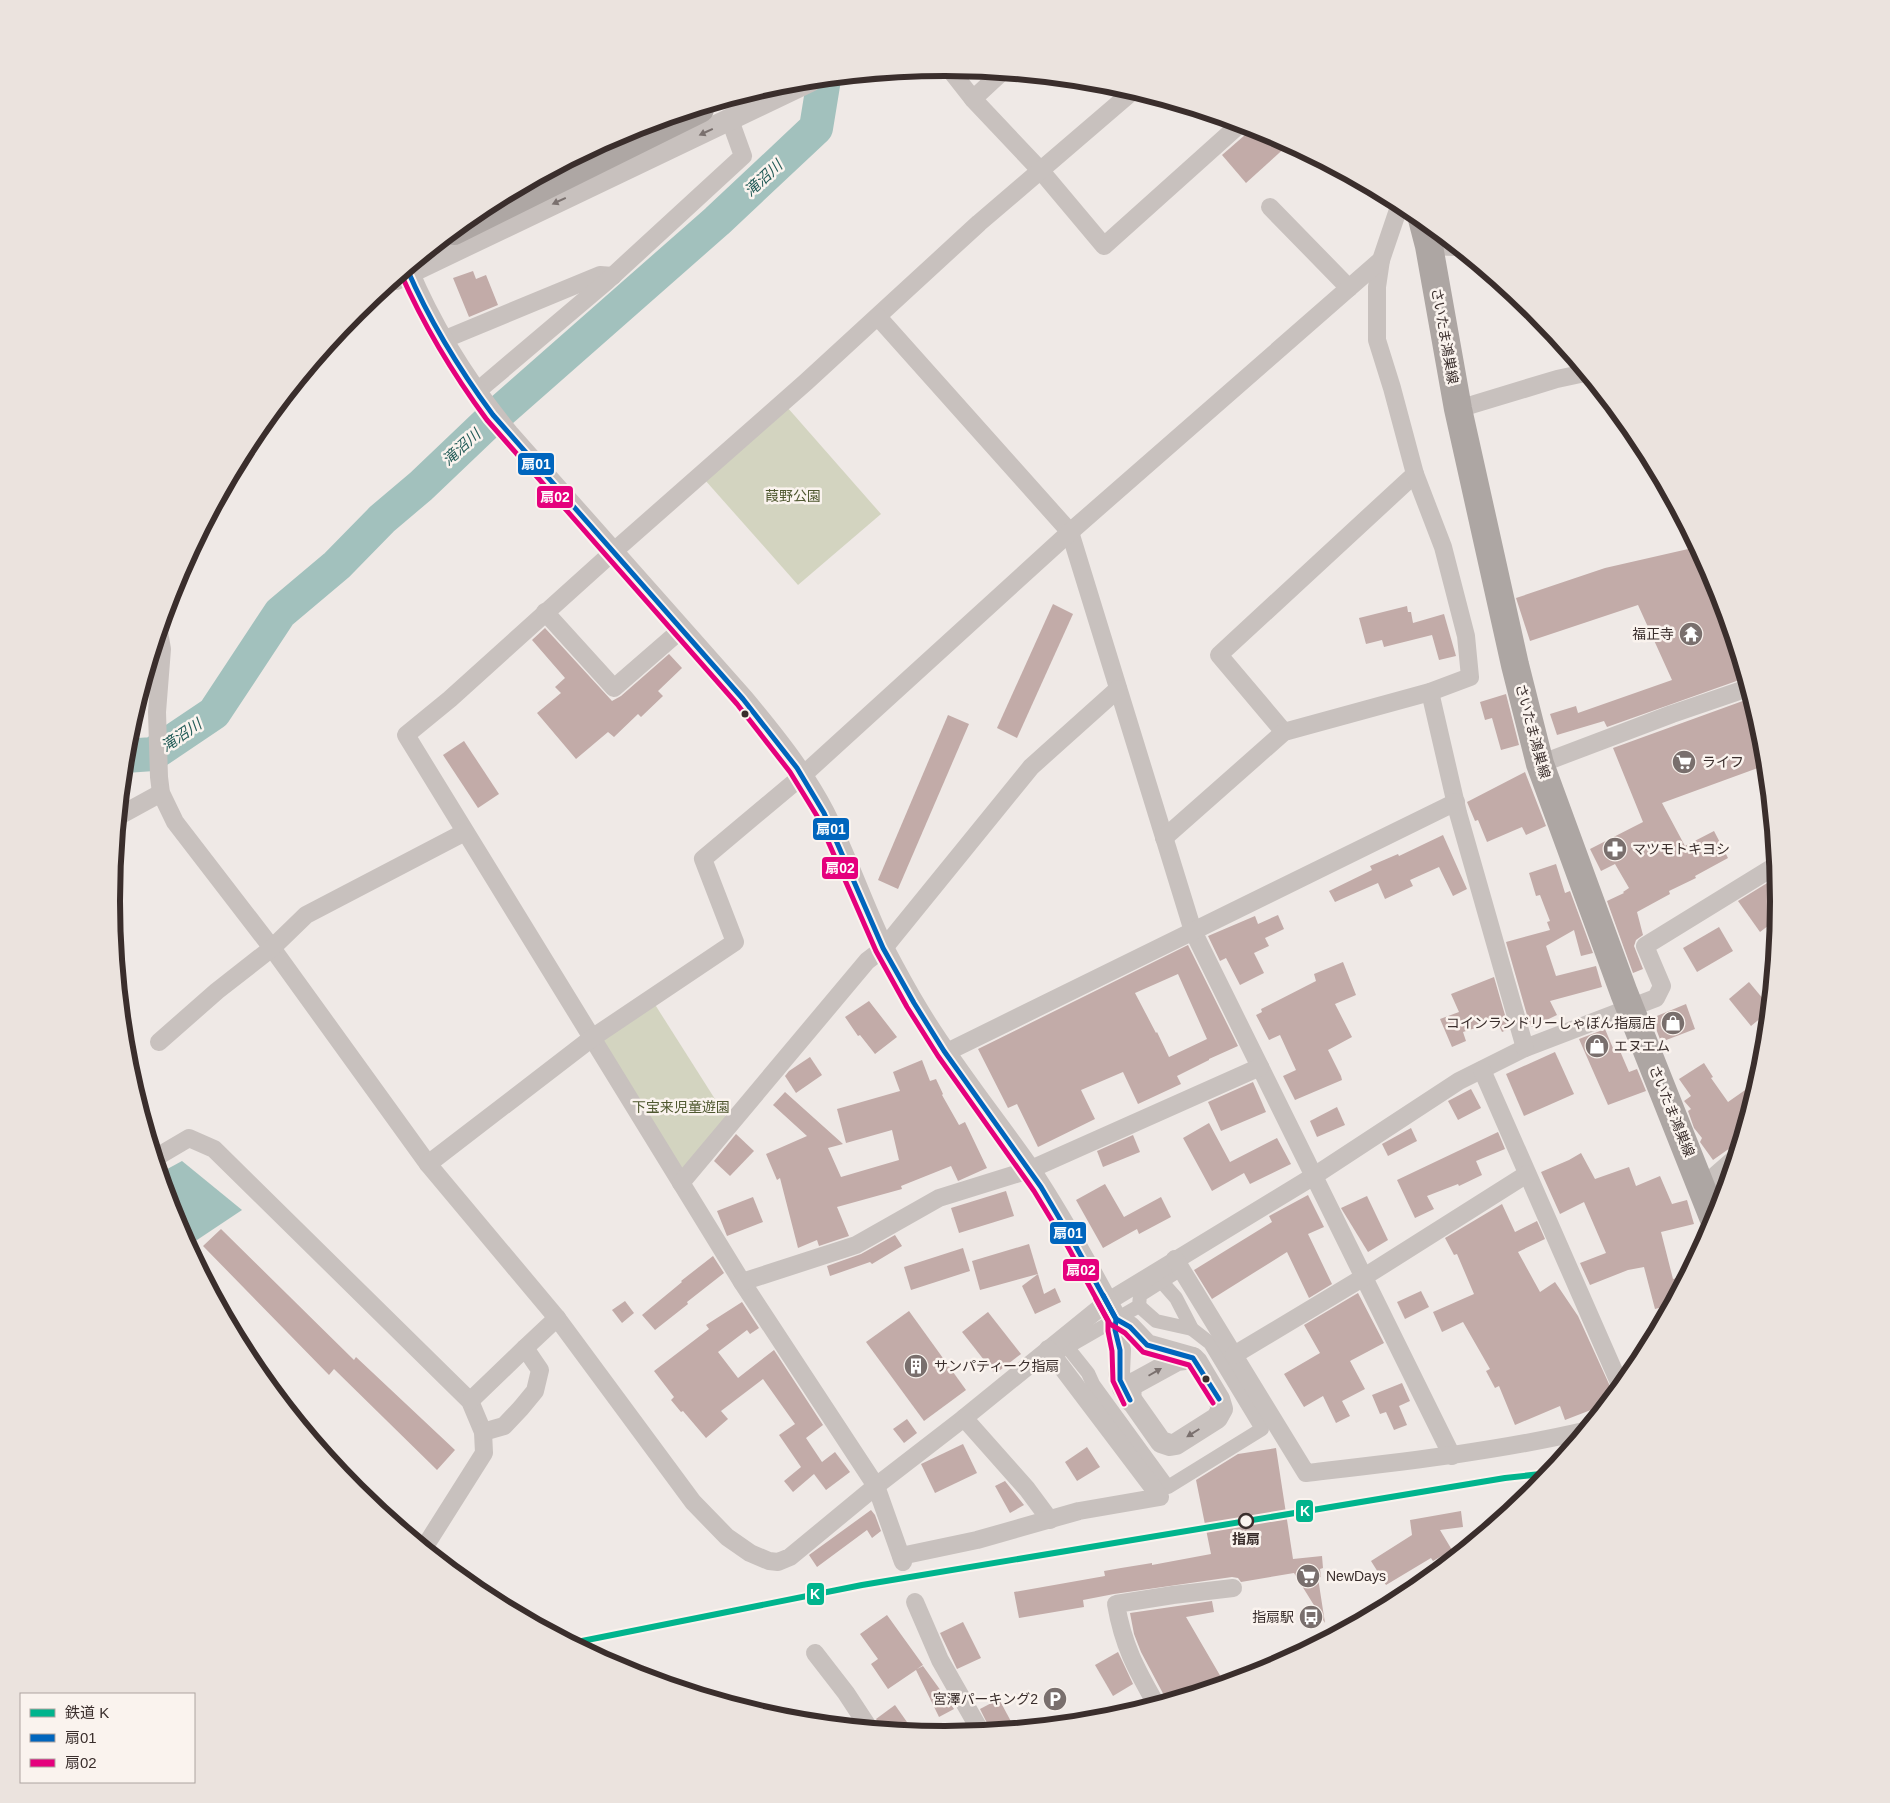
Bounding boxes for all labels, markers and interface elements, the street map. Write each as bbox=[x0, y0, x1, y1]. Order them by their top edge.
one-way arrow bbox=[699, 128, 713, 136]
water label: 滝沼川 bbox=[741, 155, 787, 200]
one-way arrow bbox=[552, 198, 566, 206]
street label: さいたま鴻巣線 bbox=[1429, 287, 1461, 385]
water label: 滝沼川 bbox=[439, 424, 485, 468]
line badge: 扇01 bbox=[517, 452, 555, 476]
text: 扇01 bbox=[521, 456, 551, 472]
line badge: 扇02 bbox=[536, 485, 574, 509]
park label: 葭野公園 bbox=[765, 488, 821, 504]
text: 扇02 bbox=[540, 489, 570, 505]
temple icon: 福正寺 bbox=[1678, 621, 1704, 647]
place label: 福正寺 bbox=[1632, 626, 1674, 642]
street label: さいたま鴻巣線 bbox=[1513, 682, 1553, 780]
unlabelled marker bbox=[740, 709, 750, 719]
water label: 滝沼川 bbox=[158, 714, 206, 755]
supermarket icon: ライフ bbox=[1671, 749, 1697, 775]
place label: ライフ bbox=[1702, 754, 1744, 770]
line badge: 扇01 bbox=[812, 817, 850, 841]
text: 扇01 bbox=[816, 821, 846, 837]
pharmacy icon: マツモトキヨシ bbox=[1602, 836, 1628, 862]
place label: マツモトキヨシ bbox=[1632, 841, 1730, 857]
line badge: 扇02 bbox=[821, 856, 859, 880]
text: 扇02 bbox=[825, 860, 855, 876]
shop icon: コインランドリーしゃぼん指扇店 bbox=[1660, 1010, 1686, 1036]
place label: コインランドリーしゃぼん指扇店 bbox=[1446, 1015, 1656, 1031]
shop icon: エヌエム bbox=[1584, 1033, 1610, 1059]
place label: エヌエム bbox=[1614, 1038, 1670, 1054]
street label: さいたま鴻巣線 bbox=[1646, 1063, 1698, 1159]
park label: 下宝来児童遊園 bbox=[632, 1099, 730, 1115]
line badge: 扇01 bbox=[1049, 1221, 1087, 1245]
text: 扇01 bbox=[1053, 1225, 1083, 1241]
line badge: 扇02 bbox=[1062, 1258, 1100, 1282]
text: 扇02 bbox=[1066, 1262, 1096, 1278]
building icon: サンパティーク指扇 bbox=[903, 1353, 929, 1379]
place label: サンパティーク指扇 bbox=[934, 1358, 1059, 1374]
one-way arrow bbox=[1148, 1367, 1162, 1376]
unlabelled marker bbox=[1201, 1374, 1211, 1384]
one-way arrow bbox=[1187, 1428, 1200, 1437]
line badge: K bbox=[1295, 1499, 1314, 1523]
text: K bbox=[1300, 1503, 1310, 1519]
marker: 指扇 bbox=[1238, 1513, 1254, 1529]
place label: 指扇 bbox=[1232, 1531, 1260, 1547]
supermarket icon: NewDays bbox=[1295, 1563, 1321, 1589]
place label: NewDays bbox=[1326, 1568, 1386, 1584]
line badge: K bbox=[806, 1582, 825, 1606]
text: K bbox=[810, 1586, 820, 1602]
bus stop icon: 指扇駅 bbox=[1298, 1604, 1324, 1630]
place label: 指扇駅 bbox=[1252, 1609, 1294, 1625]
parking icon: 宮澤パーキング2 bbox=[1042, 1686, 1068, 1712]
place label: 宮澤パーキング2 bbox=[933, 1691, 1038, 1707]
legend bbox=[20, 1693, 195, 1783]
text: 鉄道 K bbox=[65, 1704, 109, 1721]
text: 扇01 bbox=[65, 1729, 97, 1746]
text: 扇02 bbox=[65, 1754, 97, 1771]

